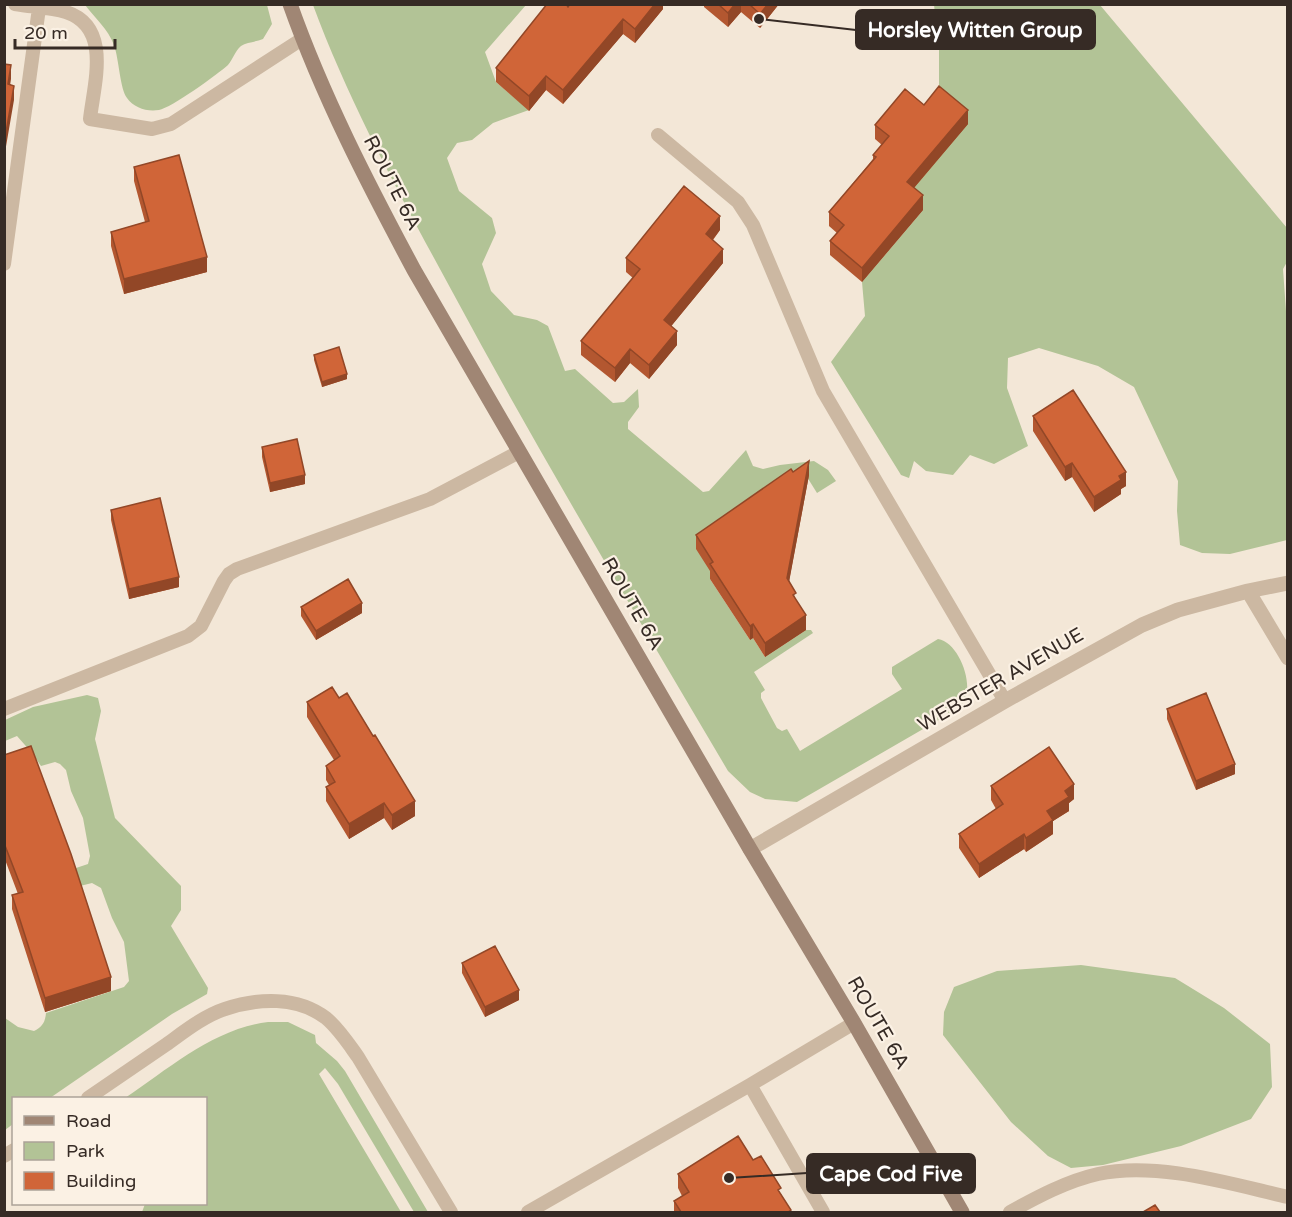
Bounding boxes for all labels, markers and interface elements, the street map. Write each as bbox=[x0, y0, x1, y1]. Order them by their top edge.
callout: Horsley Witten Group bbox=[856, 10, 1095, 49]
scale bar bbox=[15, 12, 116, 50]
text: Horsley Witten Group bbox=[868, 18, 1082, 43]
text: 20 m bbox=[24, 22, 68, 44]
street label: ROUTE 6A bbox=[358, 132, 426, 234]
street label: ROUTE 6A bbox=[596, 553, 668, 655]
street label: WEBSTER AVENUE bbox=[914, 623, 1088, 737]
street label: ROUTE 6A bbox=[842, 972, 914, 1074]
legend bbox=[12, 1097, 207, 1205]
text: Road bbox=[66, 1110, 111, 1132]
text: Park bbox=[66, 1140, 105, 1162]
callout: Cape Cod Five bbox=[807, 1154, 975, 1193]
text: Cape Cod Five bbox=[819, 1162, 963, 1187]
text: Building bbox=[66, 1170, 136, 1192]

